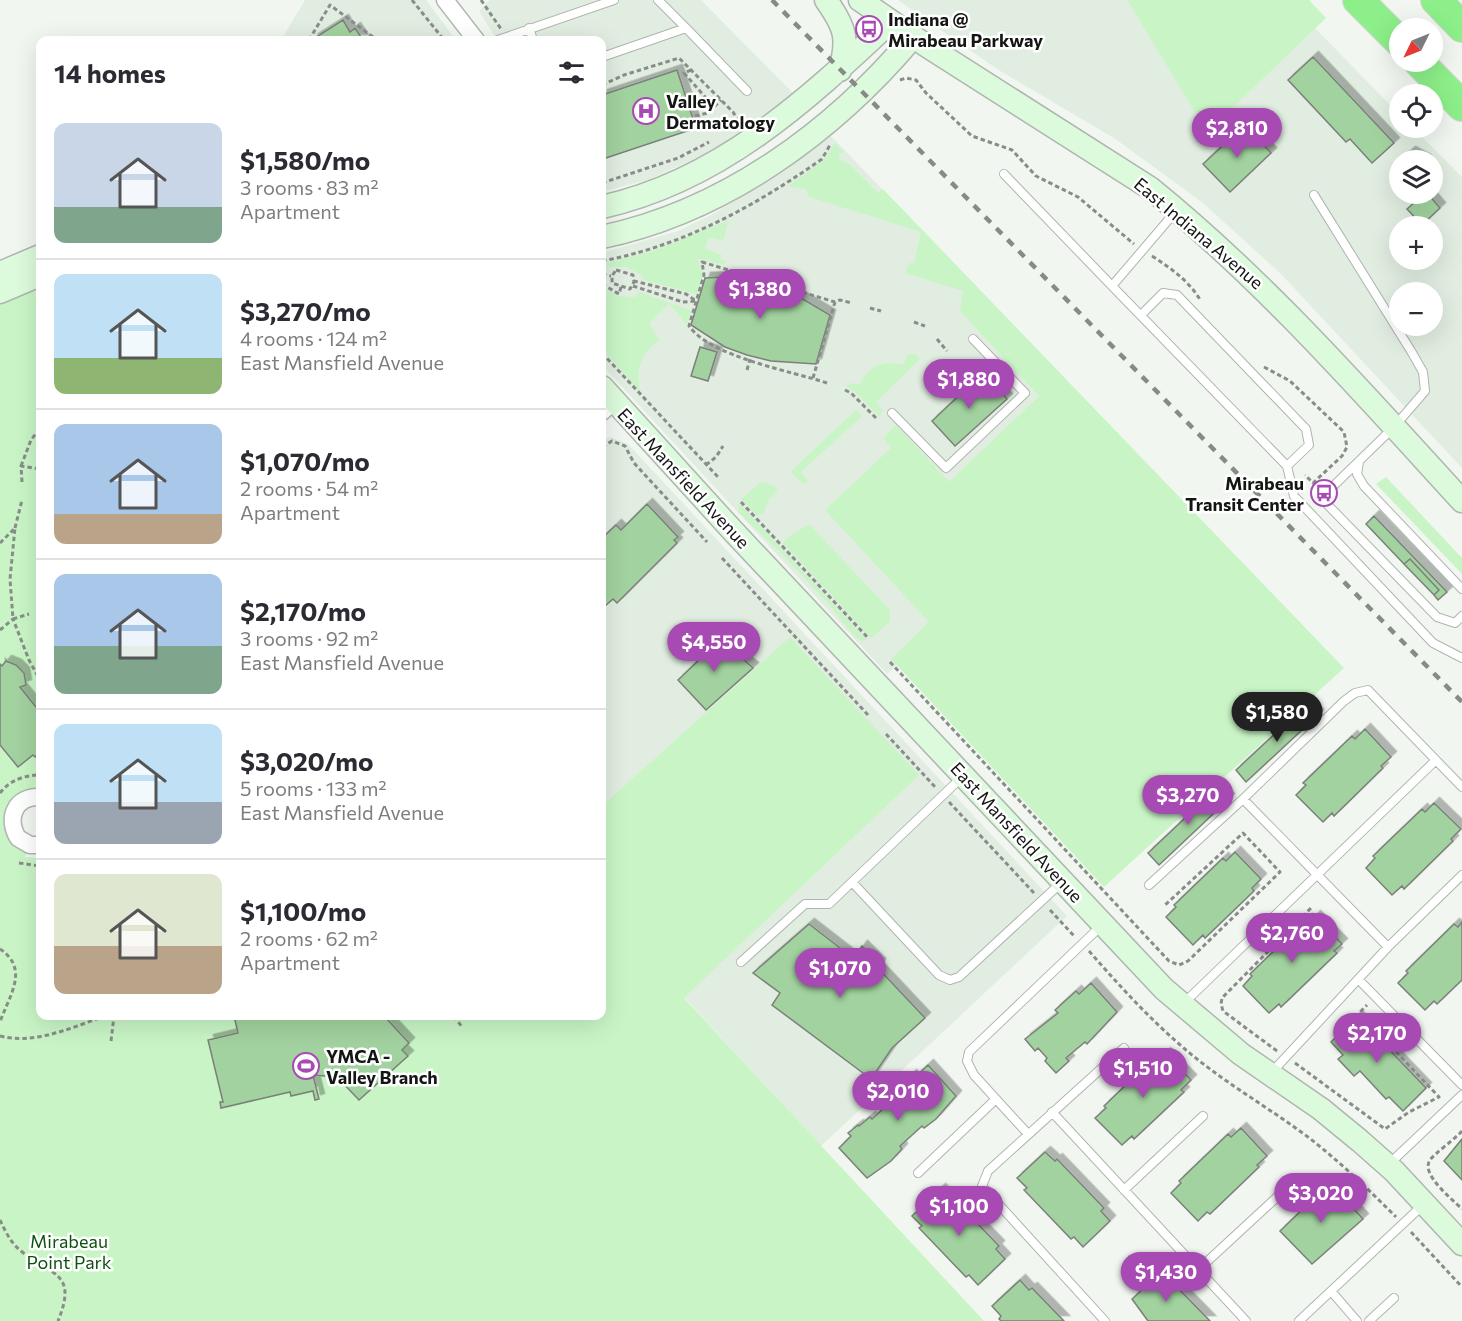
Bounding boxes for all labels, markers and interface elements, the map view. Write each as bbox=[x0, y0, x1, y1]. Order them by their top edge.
place label: Indiana @ Mirabeau Parkway bbox=[888, 8, 1043, 51]
bus stop icon: Indiana @ Mirabeau Parkway bbox=[854, 14, 884, 44]
north arrow bbox=[1389, 18, 1443, 72]
map controls bbox=[1389, 18, 1443, 336]
icon: filters bbox=[555, 56, 588, 89]
text: 14 homes bbox=[54, 57, 166, 88]
button: locate bbox=[1389, 84, 1443, 138]
place label: Valley Dermatology bbox=[666, 90, 775, 133]
hospital icon: Valley Dermatology bbox=[631, 96, 661, 126]
pin: $2,810 bbox=[1188, 108, 1286, 159]
text: $2,810 bbox=[1206, 115, 1268, 139]
text: $1,580/mo bbox=[240, 144, 370, 175]
icon: home bbox=[102, 147, 174, 219]
button: layers bbox=[1389, 150, 1443, 204]
street label: East Indiana Avenue bbox=[1130, 172, 1268, 294]
text: 3 rooms · 83 m² bbox=[240, 175, 379, 199]
text: Apartment bbox=[240, 199, 340, 223]
button: + bbox=[1389, 216, 1443, 270]
pin: $1,380 bbox=[711, 269, 809, 320]
text: $1,380 bbox=[729, 276, 791, 300]
button: − bbox=[1389, 282, 1443, 336]
text: $3,270/mo bbox=[240, 295, 371, 326]
icon: home bbox=[102, 298, 174, 370]
text: 4 rooms · 124 m² bbox=[240, 326, 387, 350]
text: East Mansfield Avenue bbox=[240, 350, 444, 374]
pin: $1,880 bbox=[920, 359, 1018, 410]
text: $1,880 bbox=[937, 366, 1001, 390]
street label: East Mansfield Avenue bbox=[613, 403, 755, 553]
text: $1,070/mo bbox=[240, 445, 370, 476]
icon: home bbox=[102, 448, 174, 520]
place label: Mirabeau Transit Center bbox=[1185, 472, 1305, 515]
text: 2 rooms · 54 m² bbox=[240, 476, 378, 500]
bus stop icon: Mirabeau Transit Center bbox=[1309, 478, 1339, 508]
text: Apartment bbox=[240, 500, 340, 524]
text: $2,170/mo bbox=[240, 595, 366, 626]
icon: home bbox=[102, 598, 174, 670]
pin: $4,550 bbox=[665, 622, 763, 673]
text: 3 rooms · 92 m² bbox=[240, 626, 378, 650]
text: $4,550 bbox=[681, 629, 747, 653]
text: East Mansfield Avenue bbox=[240, 650, 444, 674]
pin: $1,580 bbox=[1228, 692, 1326, 743]
text: $1,580 bbox=[1246, 699, 1308, 723]
text: $3,020/mo bbox=[240, 745, 374, 776]
icon: home bbox=[102, 748, 174, 820]
street label: East Mansfield Avenue bbox=[946, 757, 1088, 907]
pin: $3,270 bbox=[1139, 775, 1237, 826]
text: 5 rooms · 133 m² bbox=[240, 776, 386, 800]
text: $3,270 bbox=[1156, 782, 1220, 806]
text: East Mansfield Avenue bbox=[240, 800, 444, 824]
text: $1,100/mo bbox=[240, 895, 366, 926]
icon: home bbox=[102, 898, 174, 970]
pin: $2,760 bbox=[1243, 913, 1341, 964]
text: $2,760 bbox=[1260, 920, 1324, 944]
text: 2 rooms · 62 m² bbox=[240, 926, 378, 950]
pin: $1,070 bbox=[791, 948, 889, 999]
text: Apartment bbox=[240, 950, 340, 974]
text: $1,070 bbox=[809, 955, 871, 979]
pin: $2,170 bbox=[1328, 1013, 1426, 1064]
text: $2,170 bbox=[1347, 1020, 1407, 1044]
place label: YMCA - Valley Branch bbox=[326, 1045, 438, 1088]
pin: $1,510 bbox=[1094, 1048, 1192, 1099]
sports icon: YMCA - Valley Branch bbox=[291, 1051, 321, 1081]
text: $1,510 bbox=[1113, 1055, 1173, 1079]
pin: $2,010 bbox=[849, 1071, 947, 1122]
text: $2,010 bbox=[866, 1078, 930, 1102]
pin: $3,020 bbox=[1272, 1173, 1370, 1224]
text: $3,020 bbox=[1288, 1180, 1354, 1204]
pin: $1,100 bbox=[910, 1186, 1008, 1237]
text: $1,100 bbox=[929, 1193, 989, 1217]
park label: Mirabeau Point Park bbox=[26, 1230, 112, 1273]
pin: $1,430 bbox=[1117, 1252, 1215, 1303]
text: $1,430 bbox=[1135, 1259, 1197, 1283]

